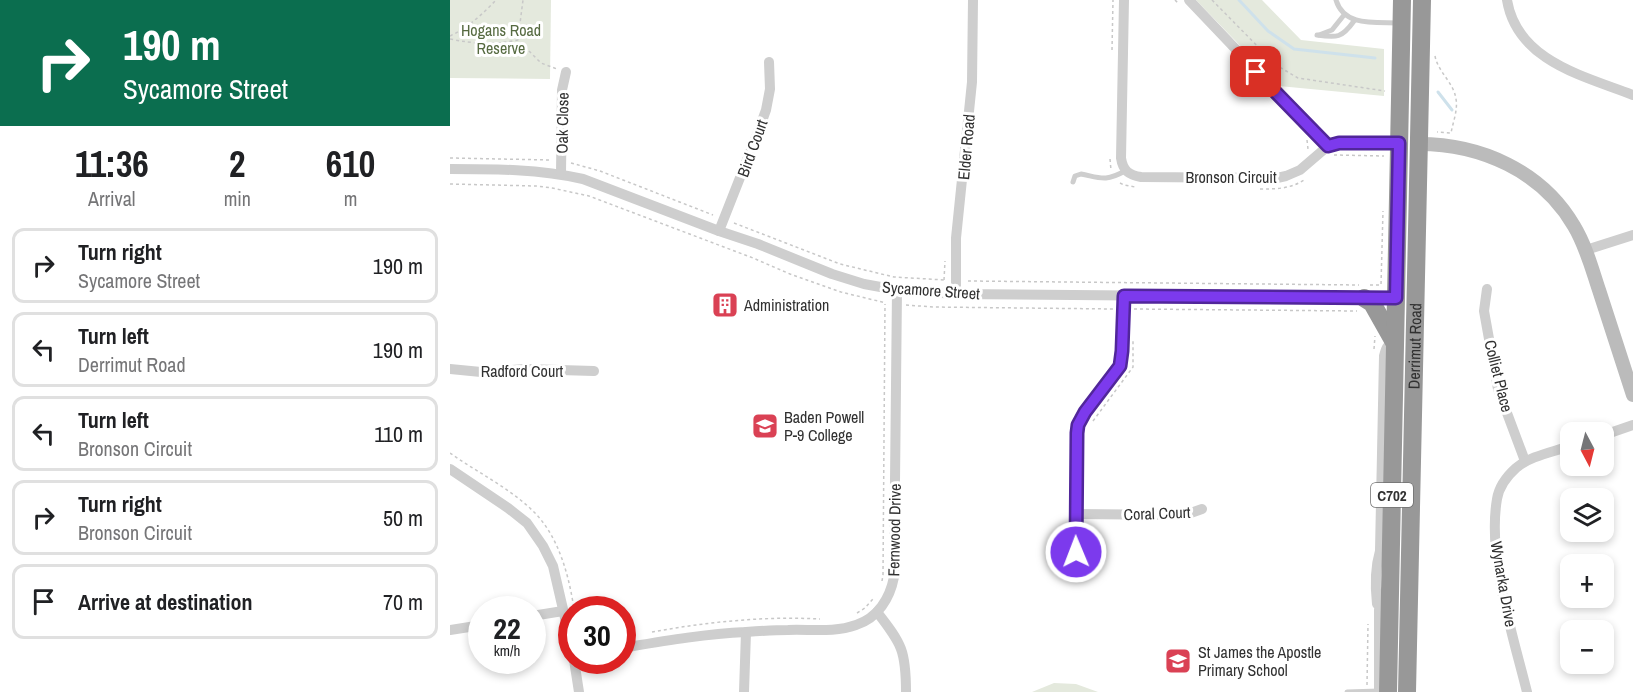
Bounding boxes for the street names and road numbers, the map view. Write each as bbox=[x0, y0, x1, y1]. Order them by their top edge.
street label: Oak Close bbox=[550, 92, 574, 154]
street label: Elder Road bbox=[952, 113, 980, 181]
street label: Bird Court bbox=[731, 116, 773, 180]
street label: Bronson Circuit bbox=[1185, 166, 1277, 188]
street label: Sycamore Street bbox=[881, 276, 981, 304]
street label: Derrimut Road bbox=[1403, 303, 1426, 389]
street label: Colliet Place bbox=[1479, 338, 1519, 414]
street label: Radford Court bbox=[481, 360, 564, 382]
street label: Fernwood Drive bbox=[882, 483, 906, 577]
road number: C702 bbox=[1371, 483, 1413, 507]
street label: Coral Court bbox=[1123, 501, 1191, 525]
street label: Wynarka Drive bbox=[1486, 539, 1522, 629]

